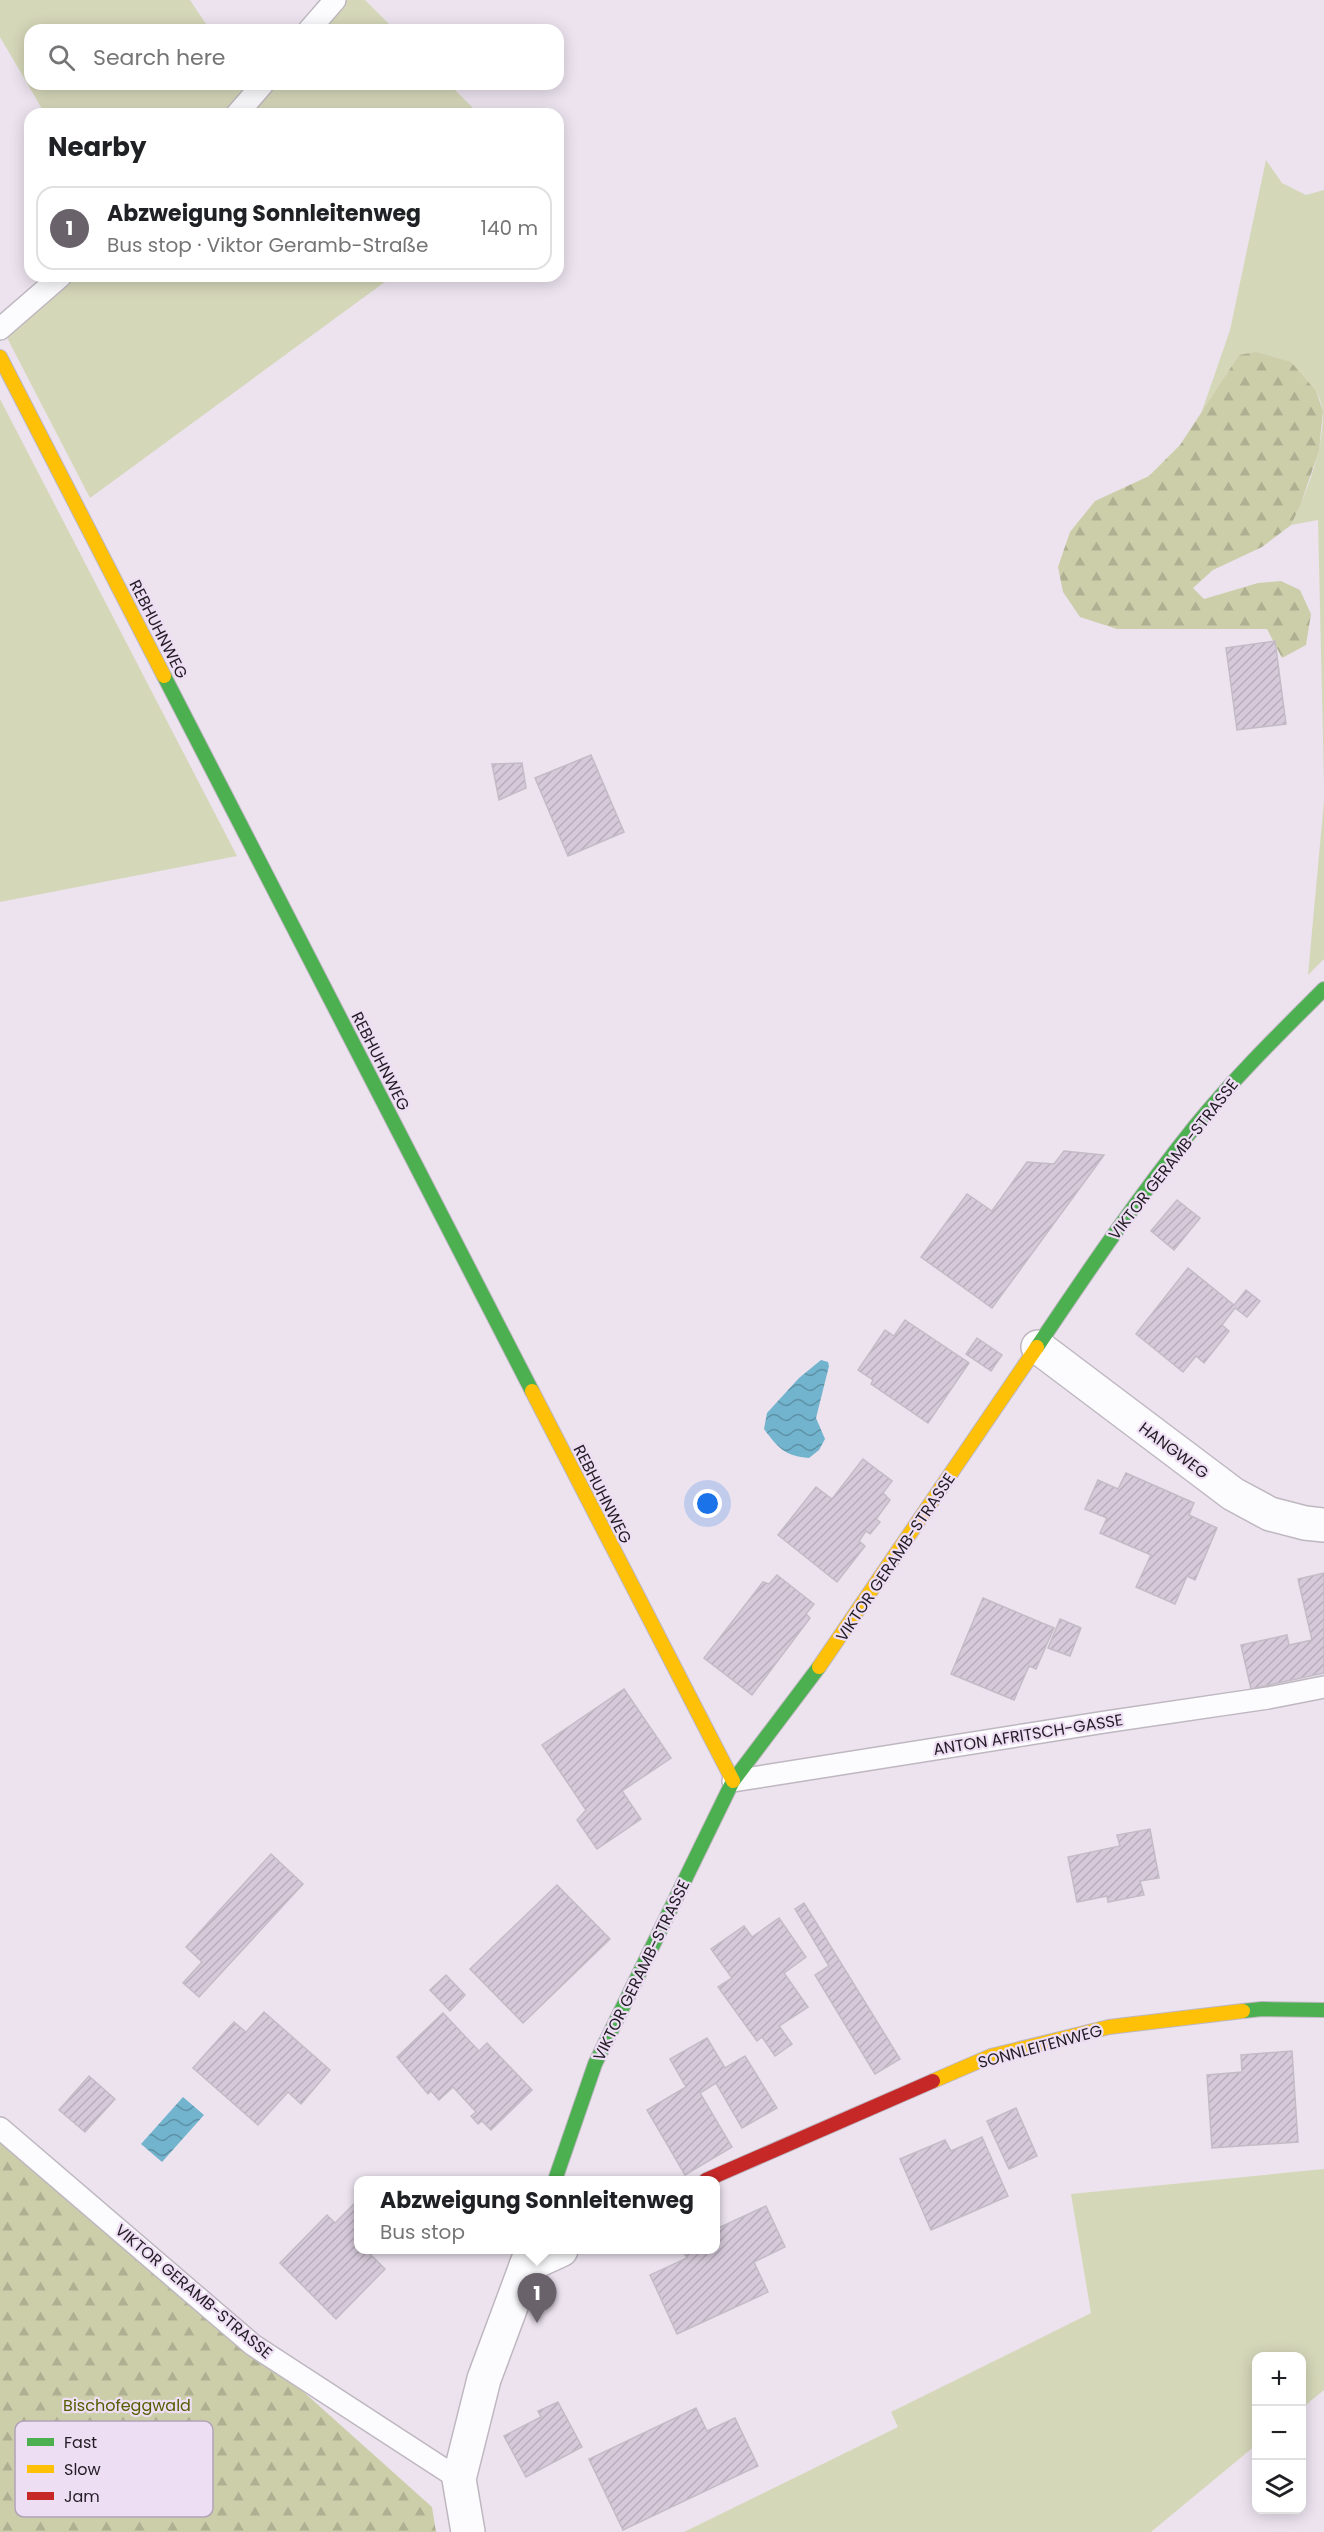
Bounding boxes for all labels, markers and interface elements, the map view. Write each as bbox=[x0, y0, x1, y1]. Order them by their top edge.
search box bbox=[24, 24, 564, 90]
icon: search bbox=[45, 41, 78, 74]
text: Search here bbox=[93, 42, 226, 73]
text: Nearby bbox=[48, 129, 146, 165]
text: Abzweigung Sonnleitenweg bbox=[107, 198, 421, 229]
text: 1 bbox=[66, 214, 73, 242]
text: 140 m bbox=[481, 214, 538, 242]
text: Bus stop · Viktor Geramb-Straße bbox=[107, 231, 429, 259]
street label: REBHUHNWEG bbox=[124, 576, 193, 683]
street label: REBHUHNWEG bbox=[346, 1008, 415, 1115]
street label: VIKTOR GERAMB-STRASSE bbox=[1103, 1074, 1244, 1245]
street label: HANGWEG bbox=[1134, 1417, 1213, 1484]
street label: REBHUHNWEG bbox=[568, 1441, 637, 1548]
street label: VIKTOR GERAMB-STRASSE bbox=[830, 1468, 961, 1646]
your location bbox=[693, 1489, 722, 1518]
street label: ANTON AFRITSCH-GASSE bbox=[932, 1708, 1125, 1761]
street label: VIKTOR GERAMB-STRASSE bbox=[588, 1876, 695, 2065]
street label: SONNLEITENWEG bbox=[975, 2019, 1105, 2074]
popup bbox=[354, 2176, 720, 2254]
text: Abzweigung Sonnleitenweg bbox=[380, 2185, 694, 2216]
text: Bus stop bbox=[380, 2218, 465, 2246]
street label: VIKTOR GERAMB-STRASSE bbox=[110, 2219, 277, 2364]
pin: 1 bbox=[518, 2274, 556, 2323]
map controls bbox=[1252, 2352, 1306, 2514]
button: + bbox=[1252, 2352, 1306, 2406]
park label: Bischofeggwald bbox=[63, 2394, 191, 2417]
button: − bbox=[1252, 2406, 1306, 2460]
legend bbox=[15, 2421, 213, 2517]
text: Fast bbox=[64, 2431, 97, 2454]
text: Slow bbox=[64, 2458, 101, 2481]
button: layers bbox=[1252, 2460, 1306, 2514]
text: Jam bbox=[64, 2485, 100, 2508]

